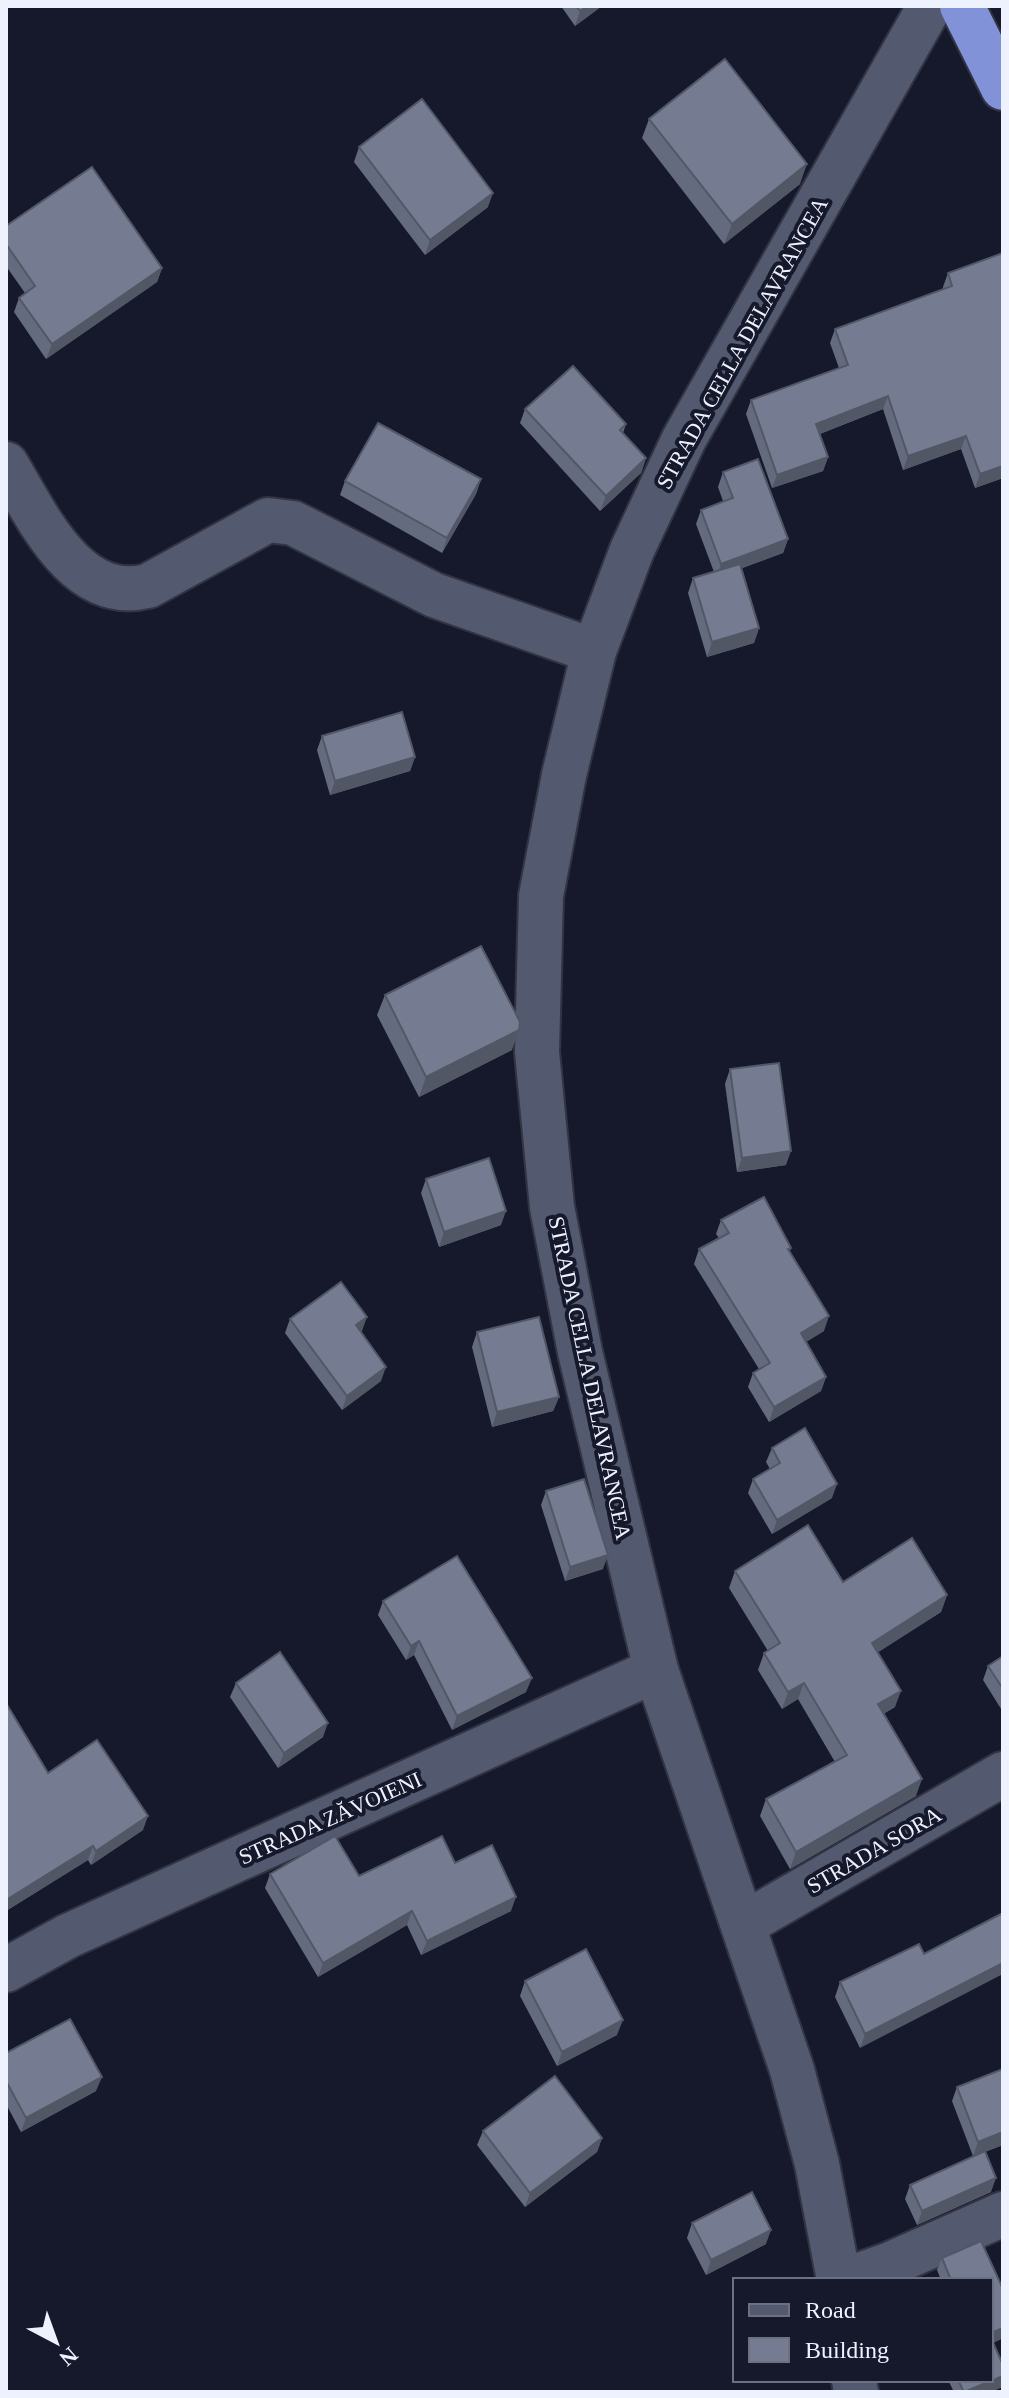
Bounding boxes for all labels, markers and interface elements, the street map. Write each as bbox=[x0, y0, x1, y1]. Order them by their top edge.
street label: STRADA CELLA DELAVRANCEA bbox=[651, 193, 833, 493]
street label: STRADA CELLA DELAVRANCEA bbox=[544, 1214, 637, 1542]
street label: STRADA ZĂVOIENI bbox=[235, 1766, 425, 1870]
street label: STRADA SORA bbox=[802, 1801, 946, 1899]
legend bbox=[733, 2278, 993, 2382]
text: Road bbox=[805, 2297, 856, 2323]
north arrow bbox=[16, 2302, 96, 2382]
text: Building bbox=[805, 2337, 889, 2363]
text: N bbox=[55, 2342, 83, 2371]

